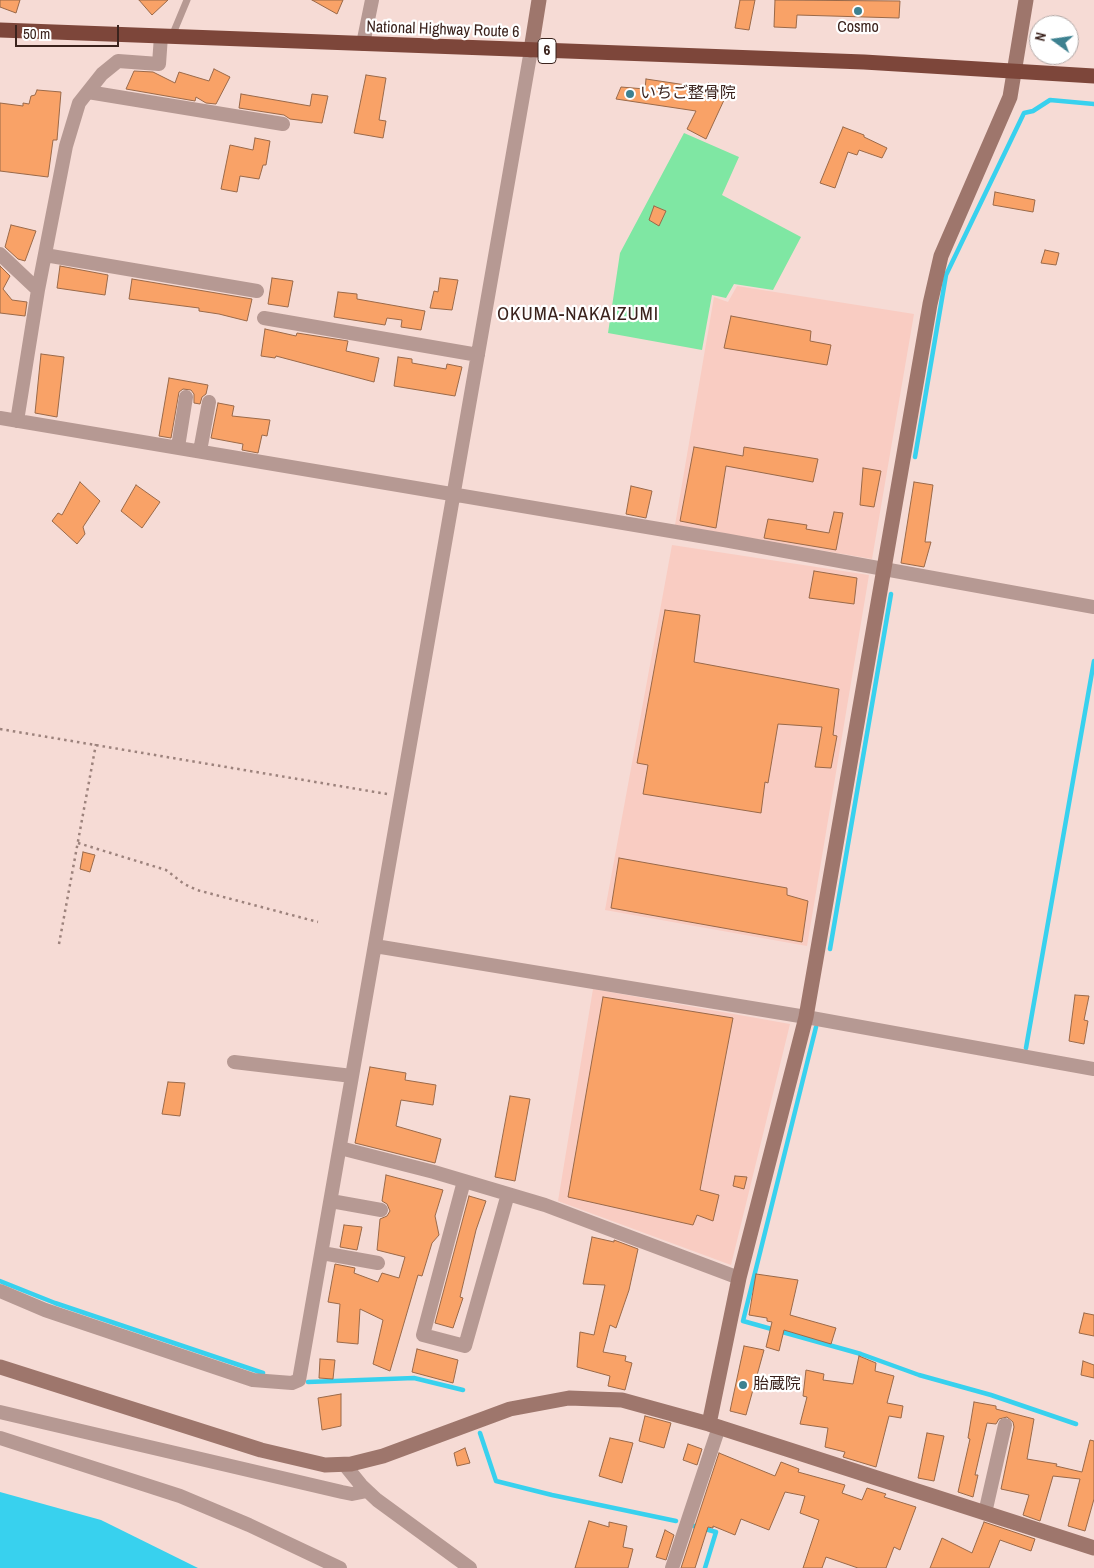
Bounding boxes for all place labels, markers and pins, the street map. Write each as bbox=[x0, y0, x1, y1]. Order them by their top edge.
marker: Cosmo bbox=[852, 5, 864, 17]
place label: Cosmo bbox=[837, 18, 879, 38]
place label: いちご整骨院 bbox=[640, 84, 736, 104]
marker: いちご整骨院 bbox=[624, 88, 636, 100]
place label: 胎蔵院 bbox=[753, 1375, 801, 1395]
marker: 胎蔵院 bbox=[737, 1379, 749, 1391]

